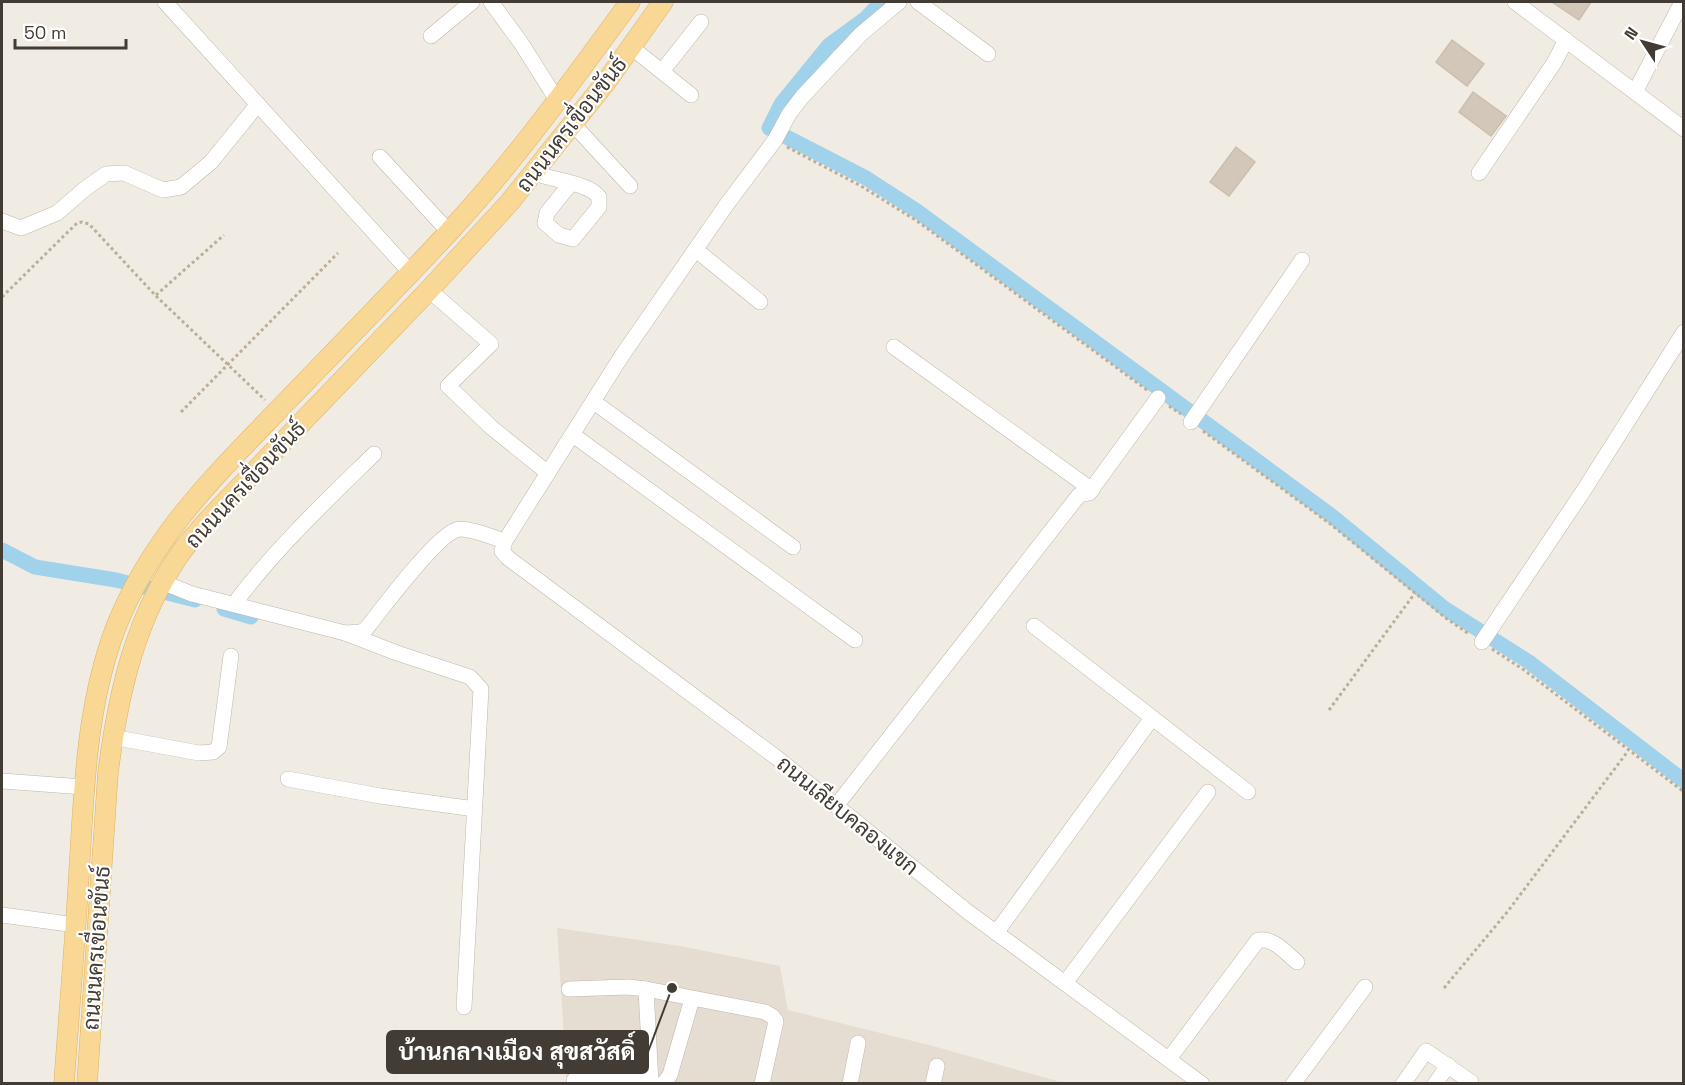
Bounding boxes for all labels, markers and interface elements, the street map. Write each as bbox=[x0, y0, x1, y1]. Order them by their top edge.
scale bar bbox=[15, 12, 126, 50]
north arrow bbox=[1613, 12, 1673, 72]
text: 50 m bbox=[24, 21, 66, 44]
text: N bbox=[1620, 23, 1643, 44]
street label: ถนนนครเขื่อนขันธ์ bbox=[505, 47, 633, 197]
street label: ถนนนครเขื่อนขันธ์ bbox=[175, 411, 311, 554]
street label: ถนนเลียบคลองแขก bbox=[771, 749, 925, 881]
street label: ถนนนครเขื่อนขันธ์ bbox=[71, 865, 116, 1031]
callout: บ้านกลางเมือง สุขสวัสดิ์ bbox=[387, 1031, 648, 1073]
text: บ้านกลางเมือง สุขสวัสดิ์ bbox=[399, 1031, 636, 1069]

